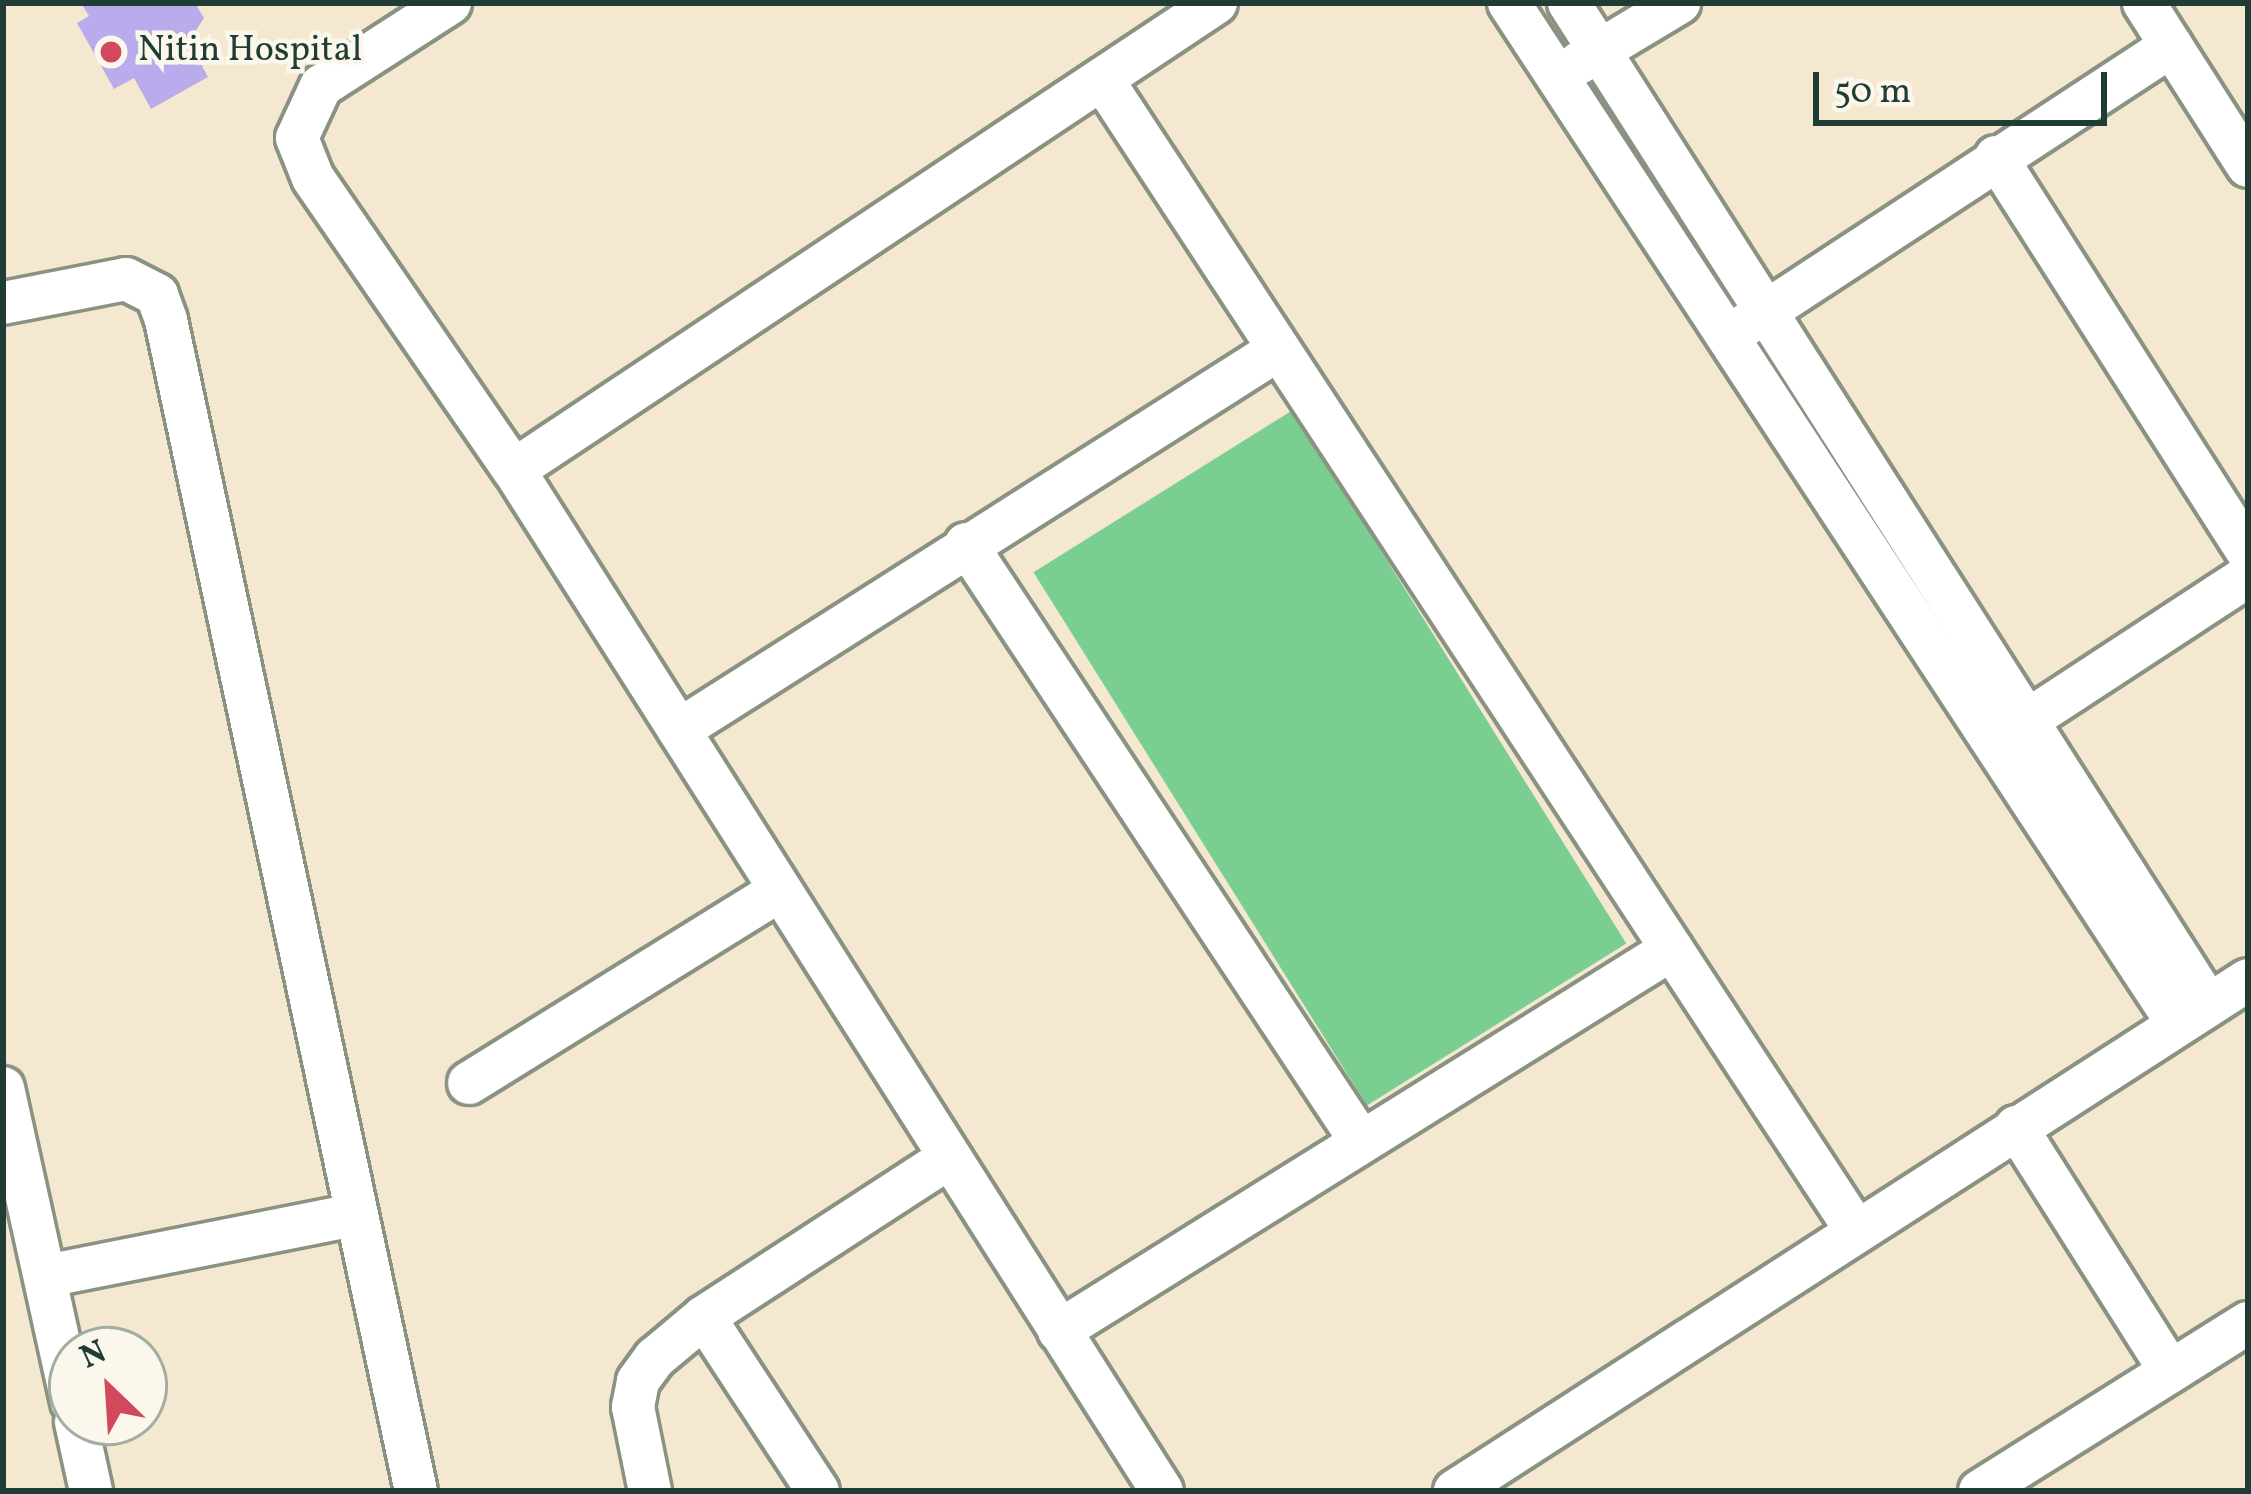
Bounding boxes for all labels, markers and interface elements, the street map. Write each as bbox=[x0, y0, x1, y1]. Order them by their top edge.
place label: Nitin Hospital bbox=[138, 30, 362, 74]
marker: Nitin Hospital bbox=[95, 36, 127, 68]
scale bar bbox=[1819, 48, 2113, 122]
text: 50 m bbox=[1834, 68, 1911, 118]
north arrow bbox=[48, 1326, 168, 1446]
text: N bbox=[73, 1330, 115, 1382]

